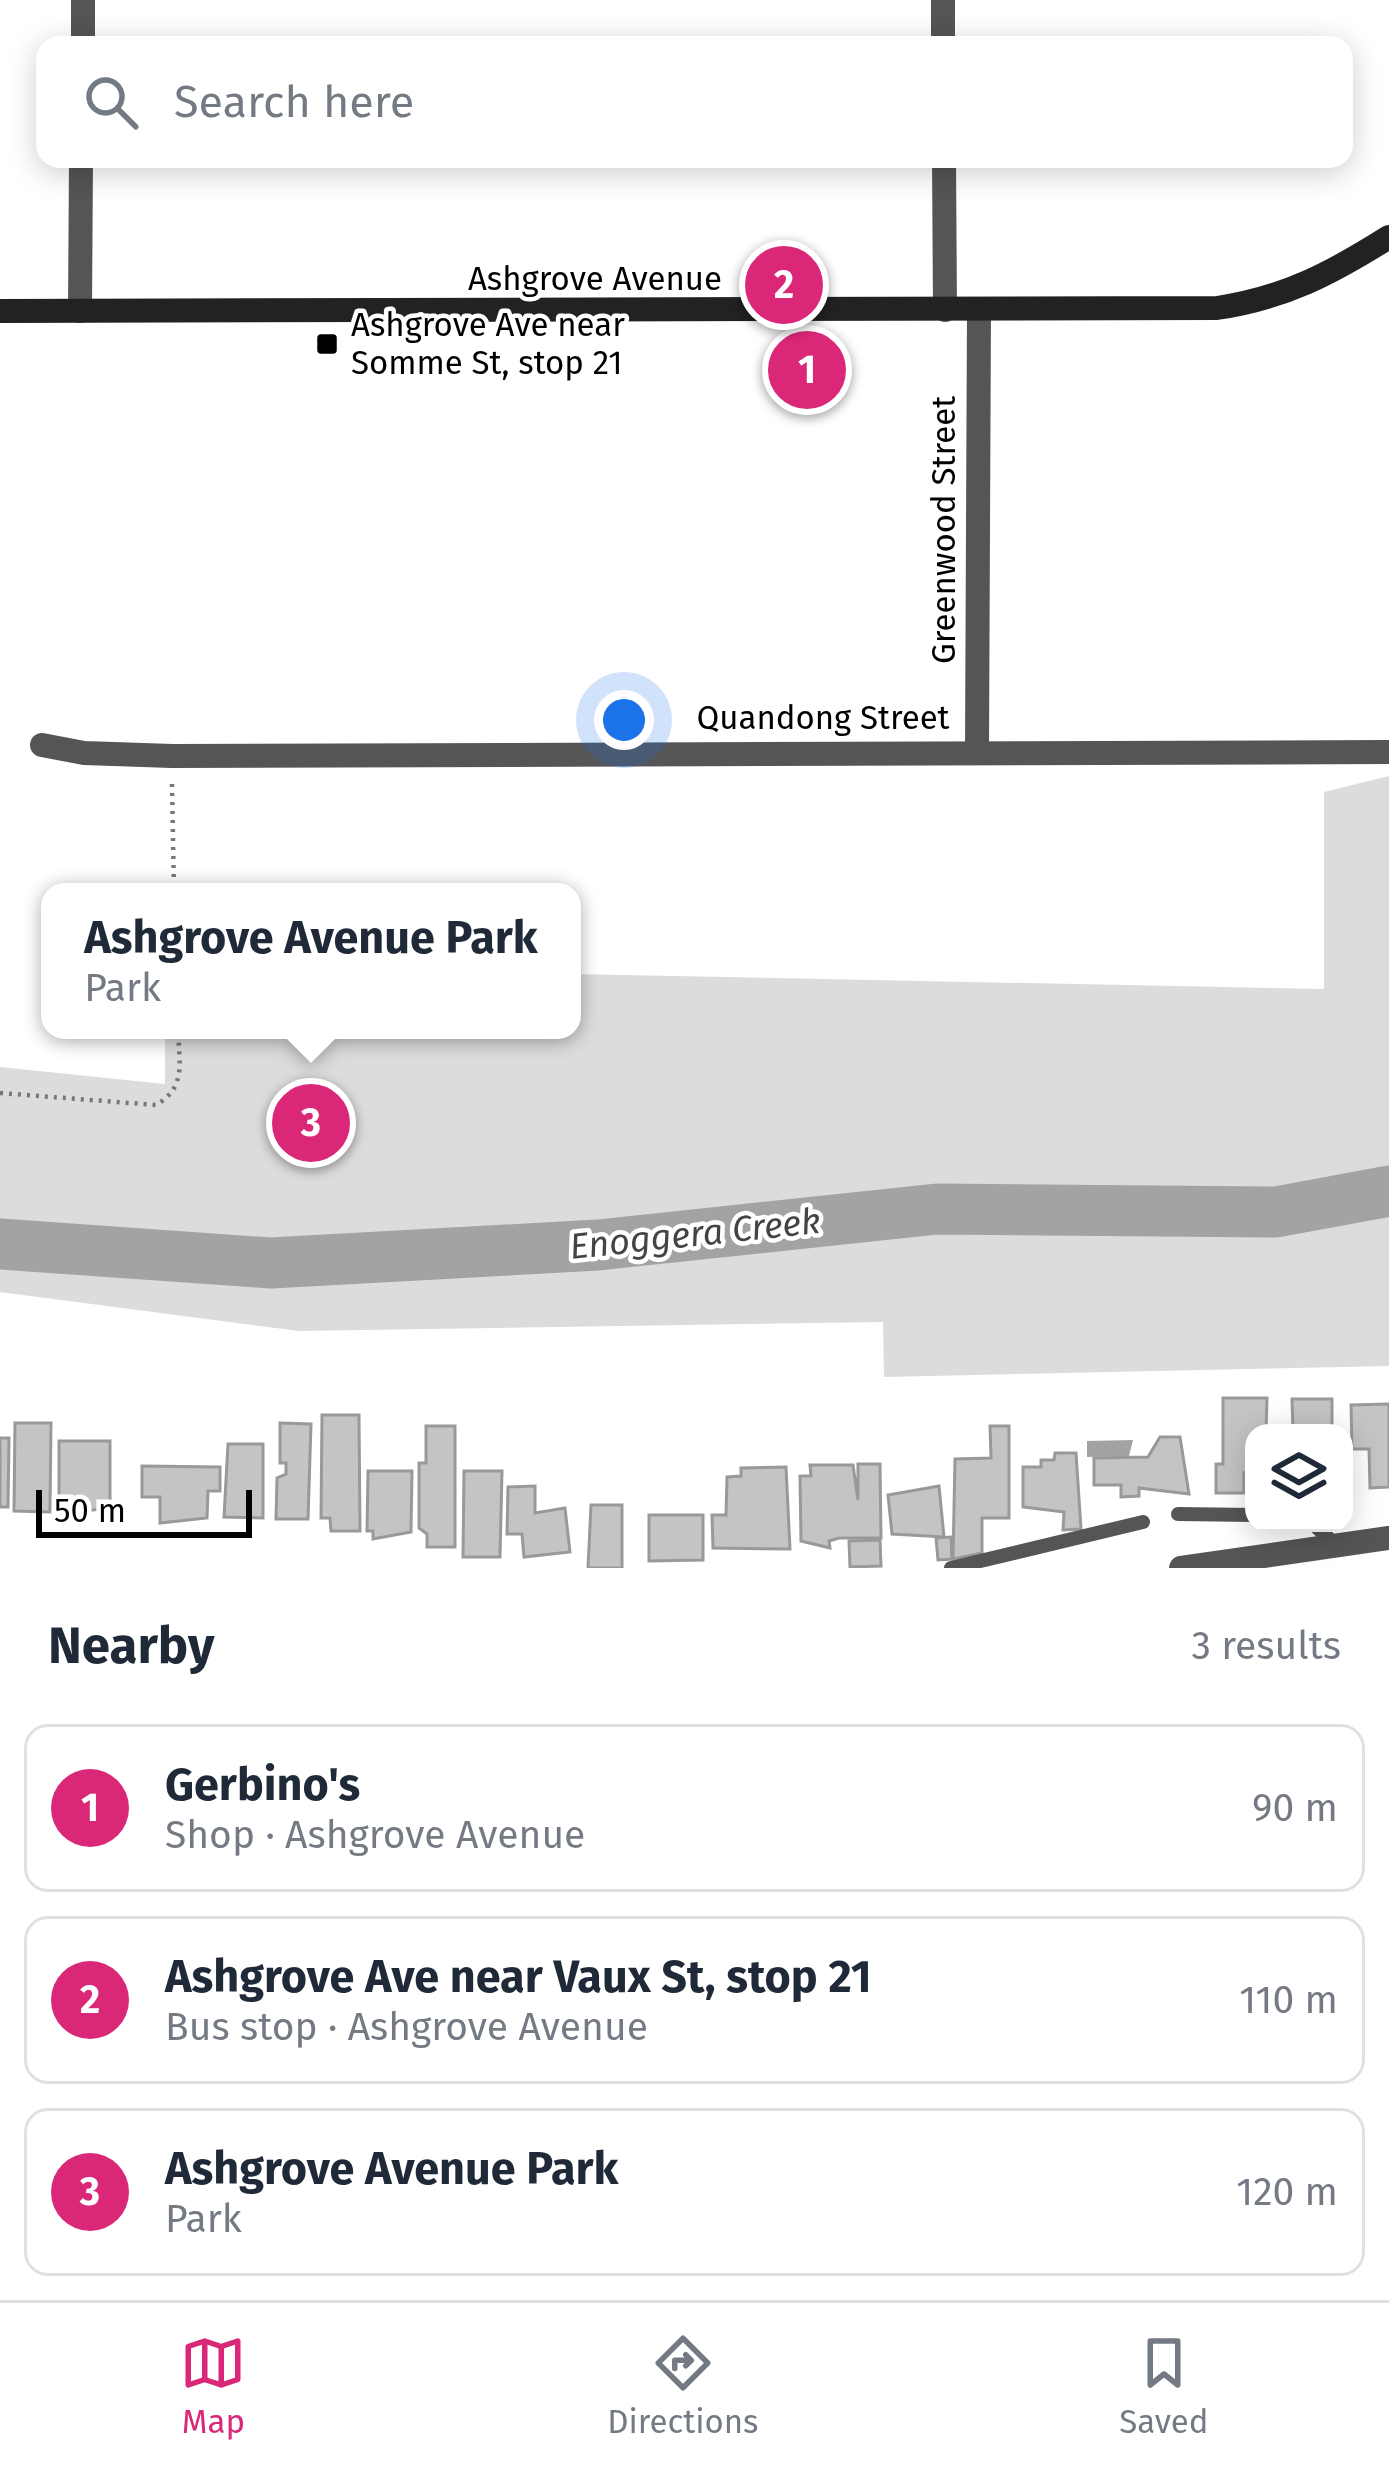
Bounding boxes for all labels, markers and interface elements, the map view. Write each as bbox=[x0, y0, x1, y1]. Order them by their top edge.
search box bbox=[36, 36, 1353, 168]
icon: search bbox=[78, 69, 144, 135]
text: Search here bbox=[174, 75, 414, 129]
pin: 2 bbox=[745, 240, 823, 330]
street label: Ashgrove Avenue bbox=[468, 259, 722, 299]
place label: Ashgrove Ave near Somme St, stop 21 bbox=[351, 305, 625, 383]
pin: 1 bbox=[768, 325, 846, 415]
marker: Ashgrove Ave near Somme St, stop 21 bbox=[314, 331, 340, 357]
street label: Greenwood Street bbox=[924, 396, 964, 664]
your location bbox=[594, 690, 654, 750]
street label: Quandong Street bbox=[696, 698, 950, 738]
popup bbox=[41, 883, 581, 1039]
text: Ashgrove Avenue Park bbox=[84, 911, 538, 965]
text: Park bbox=[84, 965, 161, 1011]
pin: 3 bbox=[272, 1078, 350, 1168]
water label: Enoggera Creek bbox=[567, 1199, 823, 1269]
map controls bbox=[1245, 1424, 1353, 1532]
button: layers bbox=[1245, 1424, 1353, 1532]
scale bar bbox=[36, 1484, 252, 1537]
text: 50 m bbox=[54, 1491, 126, 1531]
text: Nearby bbox=[48, 1615, 214, 1677]
text: 3 results bbox=[1191, 1623, 1341, 1669]
text: Gerbino's bbox=[165, 1758, 360, 1812]
text: 1 bbox=[81, 1785, 99, 1831]
text: 90 m bbox=[1252, 1785, 1338, 1831]
text: Shop · Ashgrove Avenue bbox=[165, 1812, 585, 1858]
text: Ashgrove Ave near Vaux St, stop 21 bbox=[165, 1950, 872, 2004]
text: 2 bbox=[80, 1977, 100, 2023]
text: 110 m bbox=[1239, 1977, 1338, 2023]
text: Bus stop · Ashgrove Avenue bbox=[165, 2004, 648, 2050]
text: Ashgrove Avenue Park bbox=[165, 2142, 618, 2196]
text: 3 bbox=[80, 2169, 100, 2215]
text: 120 m bbox=[1236, 2169, 1338, 2215]
text: Park bbox=[165, 2196, 242, 2242]
tab: Map bbox=[180, 2330, 246, 2442]
tab: Directions bbox=[607, 2330, 759, 2442]
tab: Saved bbox=[1119, 2330, 1209, 2442]

